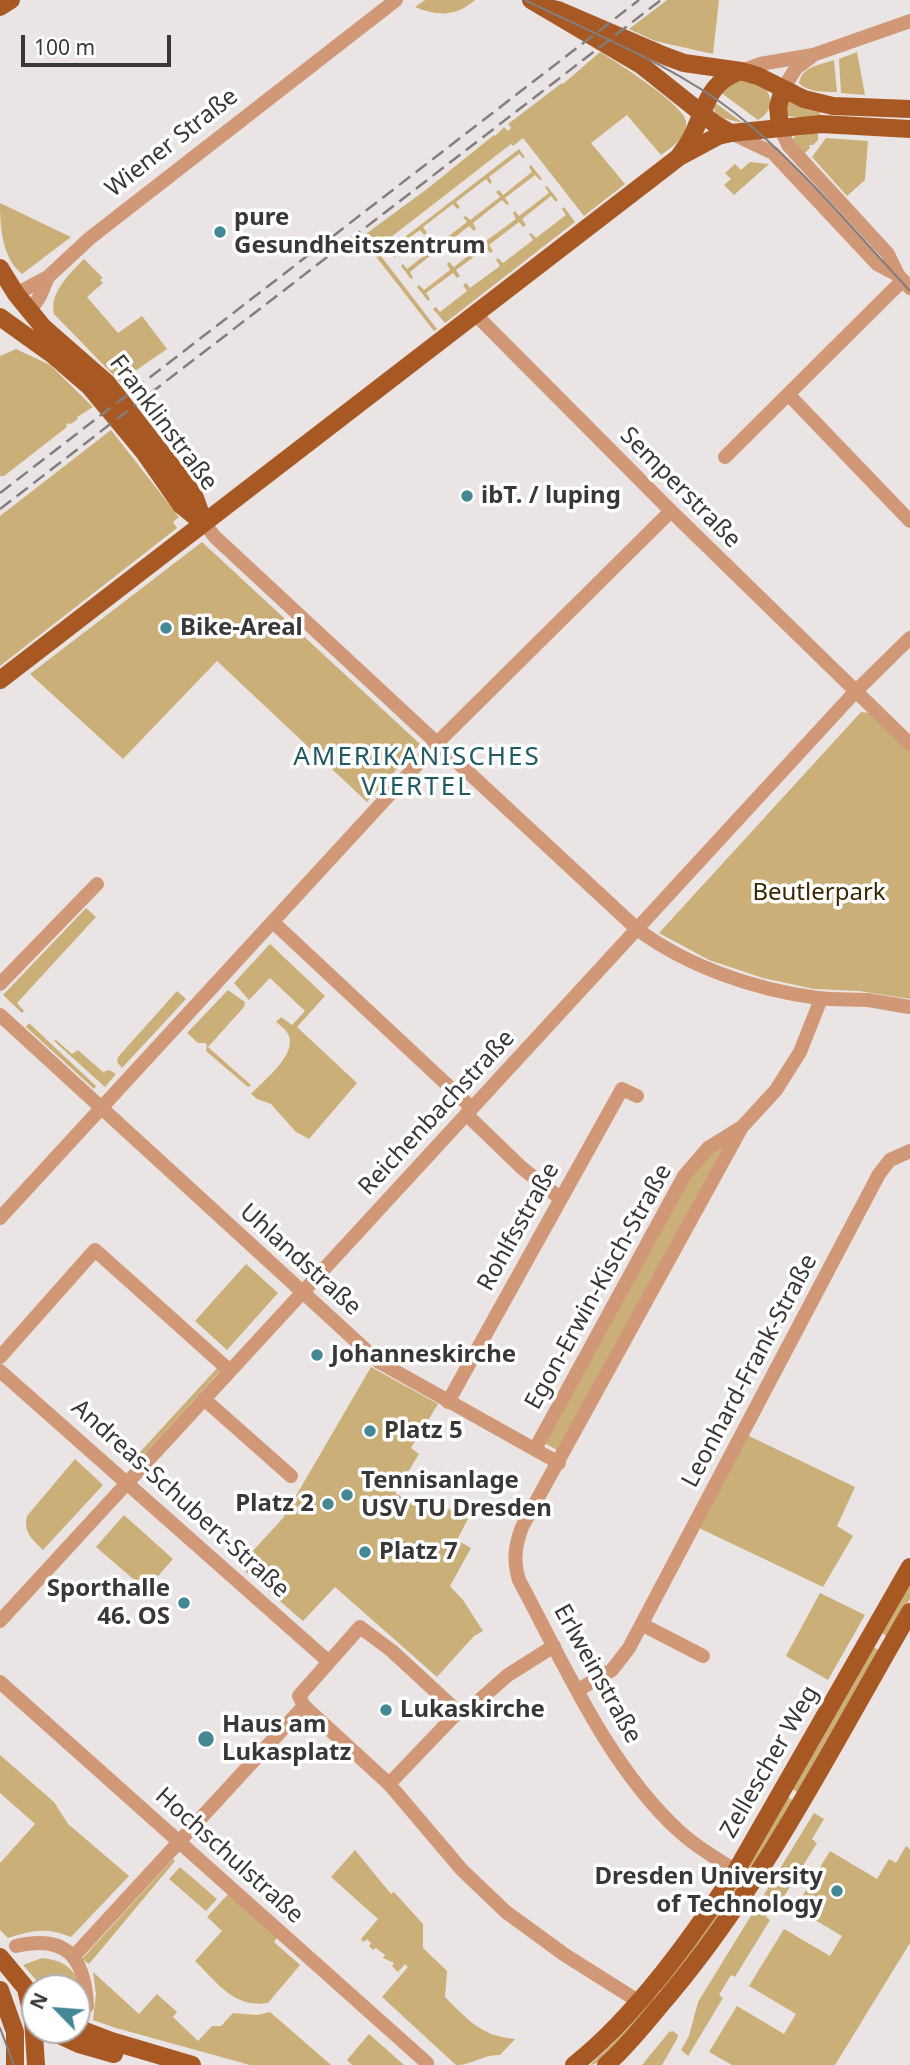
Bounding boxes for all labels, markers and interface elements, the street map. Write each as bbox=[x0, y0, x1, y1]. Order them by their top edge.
scale bar bbox=[24, 21, 175, 65]
text: 100 m bbox=[34, 33, 95, 61]
street label: Wiener Straße bbox=[100, 82, 244, 204]
place label: pure Gesundheitszentrum bbox=[234, 204, 486, 260]
marker: pure Gesundheitszentrum bbox=[212, 224, 228, 240]
street label: Franklinstraße bbox=[103, 350, 223, 496]
street label: Semperstraße bbox=[614, 422, 746, 554]
place label: ibT. / luping bbox=[481, 482, 621, 510]
marker: ibT. / luping bbox=[459, 488, 475, 504]
place label: Bike-Areal bbox=[180, 614, 303, 642]
marker: Bike-Areal bbox=[158, 620, 174, 636]
district label: AMERIKANISCHES VIERTEL bbox=[295, 742, 539, 804]
park label: Beutlerpark bbox=[752, 879, 886, 907]
street label: Reichenbachstraße bbox=[353, 1024, 521, 1202]
street label: Rohlfsstraße bbox=[472, 1158, 566, 1296]
street label: Egon-Erwin-Kisch-Straße bbox=[519, 1159, 679, 1415]
street label: Uhlandstraße bbox=[233, 1198, 367, 1322]
street label: Leonhard-Frank-Straße bbox=[676, 1250, 824, 1492]
place label: Johanneskirche bbox=[331, 1341, 516, 1369]
marker: Johanneskirche bbox=[309, 1347, 325, 1363]
street label: Andreas-Schubert-Straße bbox=[65, 1394, 295, 1604]
place label: Platz 5 bbox=[384, 1417, 463, 1445]
marker: Platz 5 bbox=[362, 1423, 378, 1439]
place label: Tennisanlage USV TU Dresden bbox=[361, 1467, 552, 1523]
marker: Tennisanlage USV TU Dresden bbox=[339, 1487, 355, 1503]
place label: Platz 2 bbox=[235, 1490, 314, 1518]
marker: Platz 2 bbox=[320, 1496, 336, 1512]
place label: Platz 7 bbox=[379, 1538, 458, 1566]
marker: Platz 7 bbox=[357, 1544, 373, 1560]
place label: Sporthalle 46. OS bbox=[47, 1575, 170, 1631]
marker: Sporthalle 46. OS bbox=[176, 1595, 192, 1611]
street label: Erlweinstraße bbox=[547, 1599, 647, 1749]
street label: Zellescher Weg bbox=[715, 1681, 825, 1843]
place label: Lukaskirche bbox=[400, 1696, 545, 1724]
marker: Lukaskirche bbox=[378, 1702, 394, 1718]
place label: Haus am Lukasplatz bbox=[222, 1711, 351, 1767]
marker: Haus am Lukasplatz bbox=[196, 1729, 216, 1749]
street label: Hochschulstraße bbox=[149, 1782, 309, 1930]
place label: Dresden University of Technology bbox=[594, 1863, 823, 1919]
marker: Dresden University of Technology bbox=[829, 1883, 845, 1899]
north arrow bbox=[21, 1974, 91, 2044]
text: N bbox=[24, 1988, 54, 2013]

